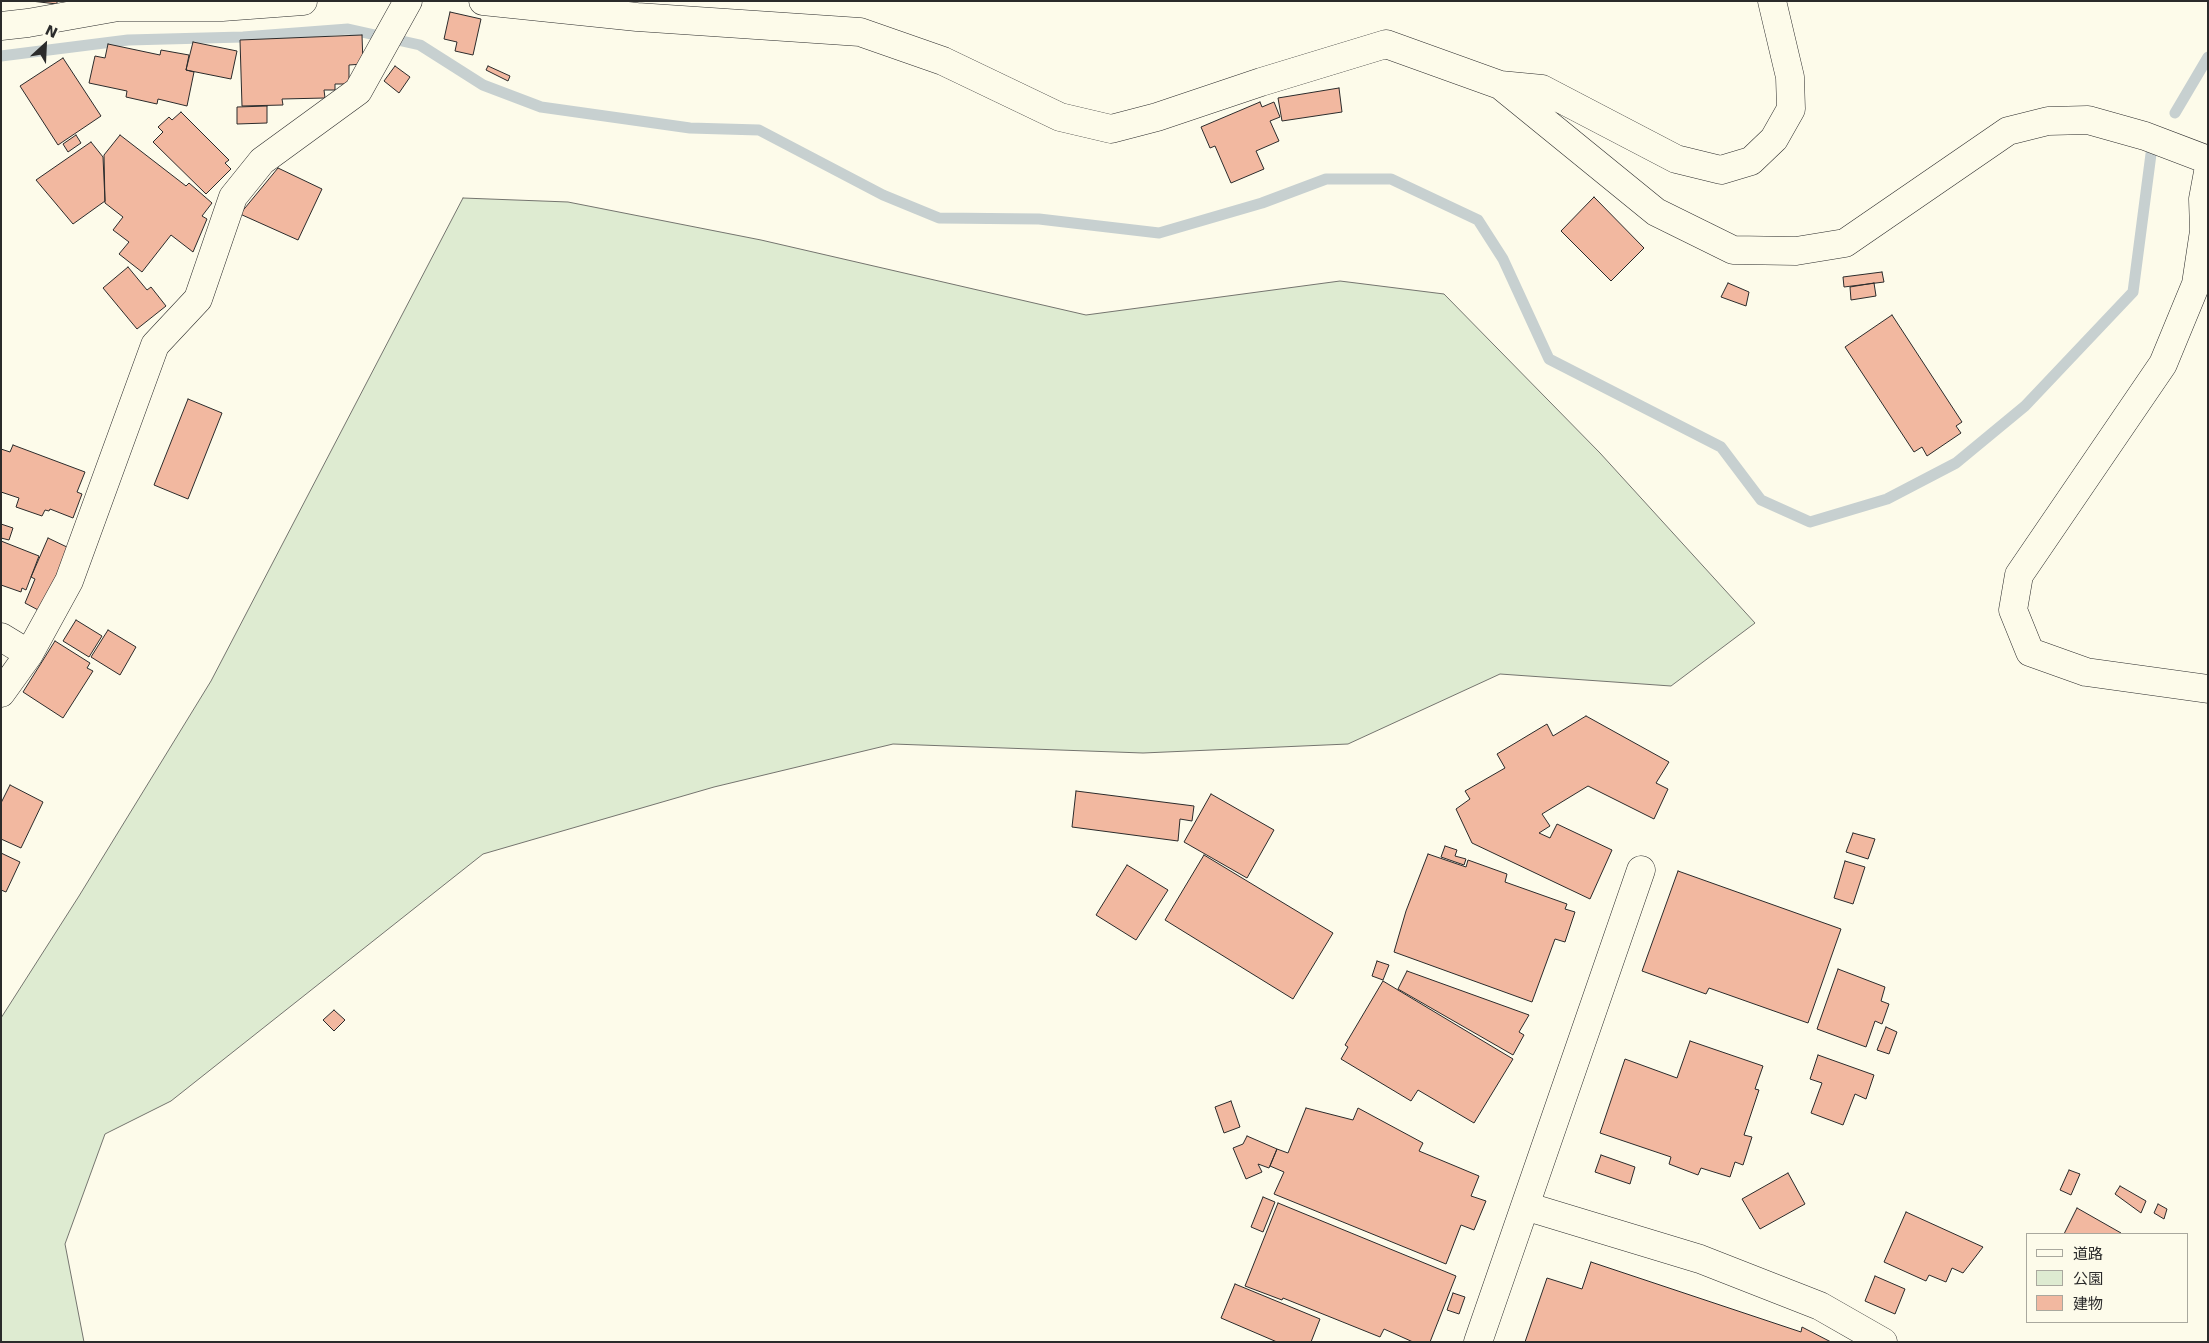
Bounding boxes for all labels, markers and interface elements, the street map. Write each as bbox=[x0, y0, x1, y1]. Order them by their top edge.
north arrow bbox=[20, 20, 70, 70]
text: N bbox=[43, 22, 60, 41]
legend bbox=[2026, 1233, 2189, 1323]
text: 道路 bbox=[2073, 1245, 2103, 1263]
text: 公園 bbox=[2073, 1270, 2103, 1288]
text: 建物 bbox=[2073, 1295, 2103, 1313]

